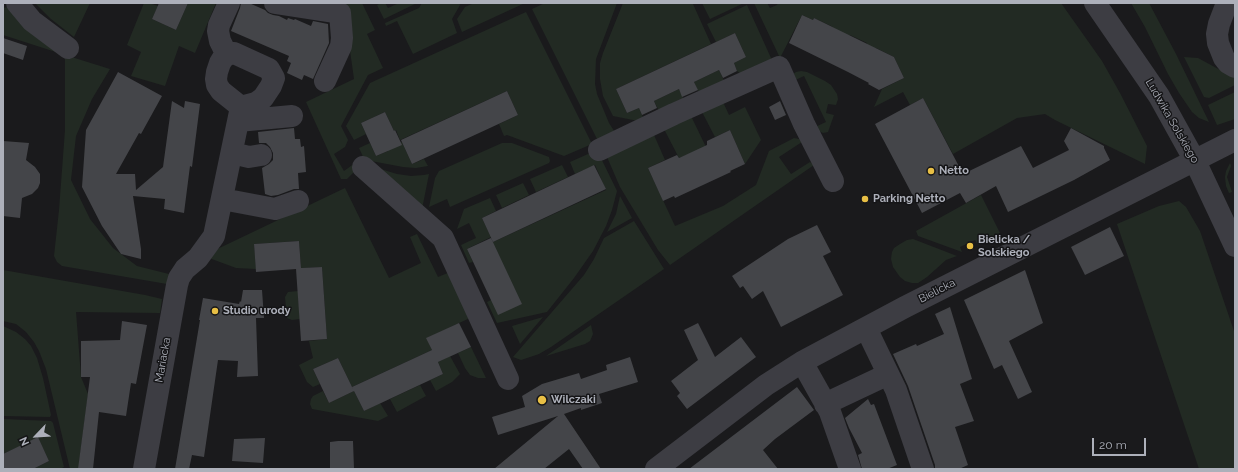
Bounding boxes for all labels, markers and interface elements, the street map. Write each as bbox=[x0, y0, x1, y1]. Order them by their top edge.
street label: Ludwika Solskiego bbox=[1142, 76, 1202, 166]
place label: Netto bbox=[939, 164, 969, 178]
marker: Netto bbox=[926, 166, 936, 176]
place label: Parking Netto bbox=[873, 192, 945, 206]
marker: Parking Netto bbox=[860, 194, 870, 204]
place label: Bielicka / Solskiego bbox=[978, 233, 1030, 259]
marker: Bielicka / Solskiego bbox=[965, 241, 975, 251]
street label: Bielicka bbox=[916, 276, 958, 306]
place label: Studio urody bbox=[223, 304, 291, 318]
marker: Studio urody bbox=[210, 306, 220, 316]
street label: Mariacka bbox=[153, 336, 173, 384]
place label: Wilczaki bbox=[551, 393, 596, 407]
marker: Wilczaki bbox=[536, 394, 548, 406]
north arrow bbox=[16, 416, 56, 456]
scale bar bbox=[1094, 430, 1148, 456]
text: N bbox=[17, 435, 32, 448]
text: 20 m bbox=[1099, 438, 1127, 452]

